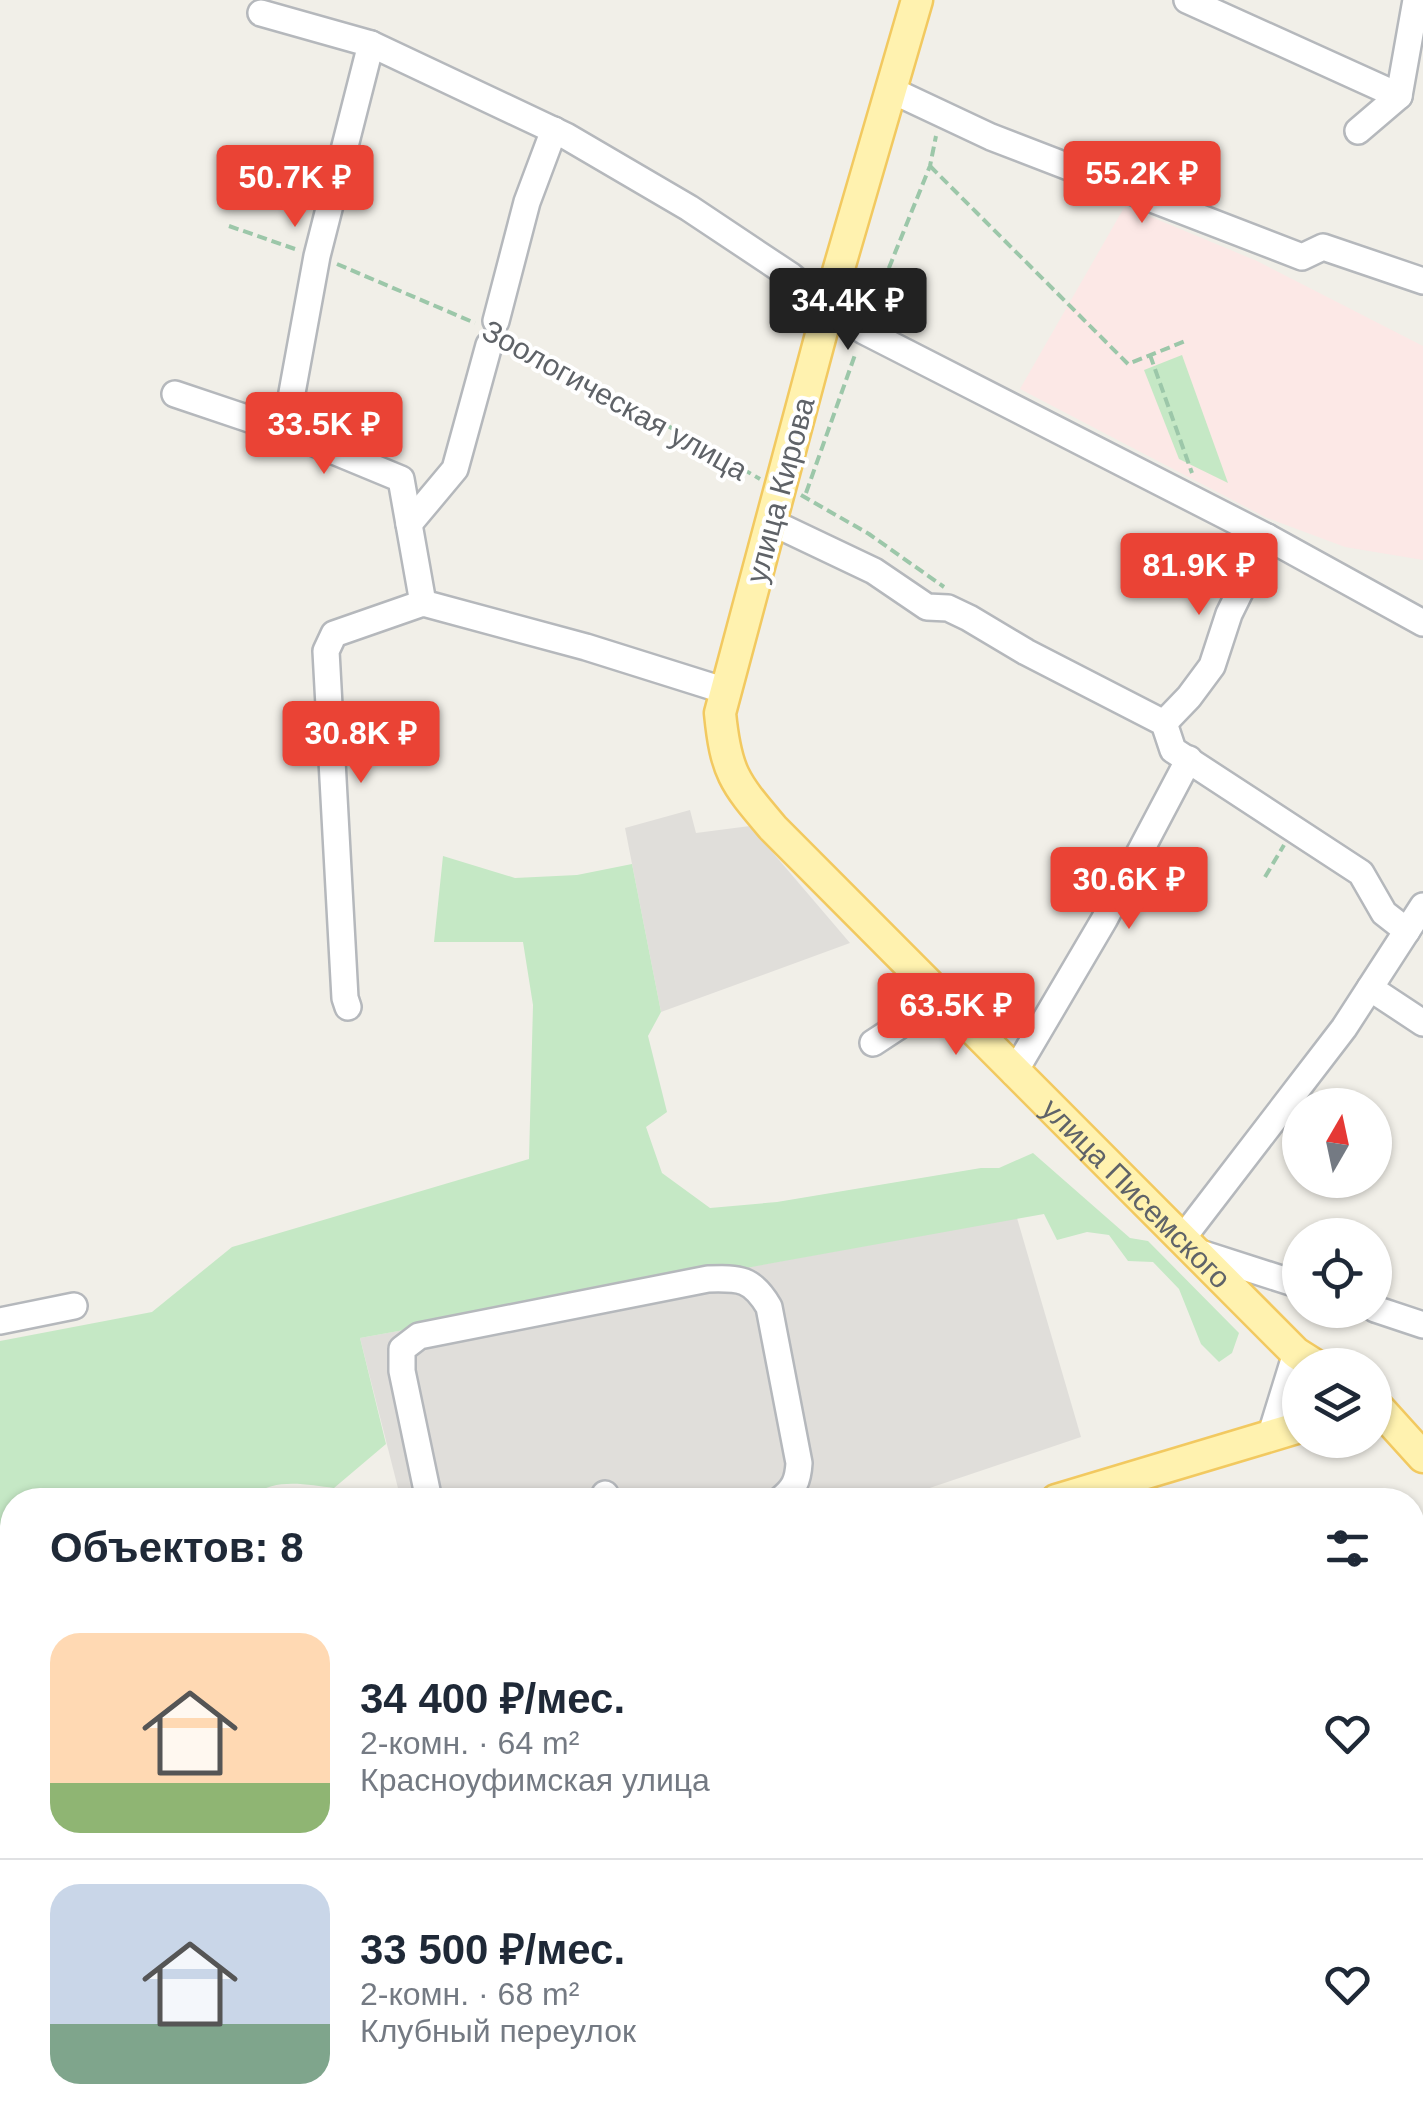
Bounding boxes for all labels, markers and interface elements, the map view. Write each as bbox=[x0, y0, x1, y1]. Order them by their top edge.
pin: 55.2K ₽ bbox=[1050, 141, 1234, 226]
pin: 50.7K ₽ bbox=[203, 145, 387, 230]
text: 55.2K ₽ bbox=[1086, 155, 1198, 191]
text: 50.7K ₽ bbox=[239, 159, 351, 195]
pin: 34.4K ₽ bbox=[756, 268, 940, 353]
text: 34.4K ₽ bbox=[792, 282, 904, 318]
street label: Зоологическая улица bbox=[477, 313, 754, 487]
pin: 33.5K ₽ bbox=[232, 392, 416, 477]
street label: улица Кирова bbox=[739, 393, 821, 586]
text: 33.5K ₽ bbox=[268, 406, 380, 442]
pin: 81.9K ₽ bbox=[1107, 533, 1291, 618]
text: 81.9K ₽ bbox=[1143, 547, 1255, 583]
pin: 30.8K ₽ bbox=[269, 701, 453, 786]
text: 30.8K ₽ bbox=[305, 715, 417, 751]
pin: 30.6K ₽ bbox=[1037, 847, 1221, 932]
text: 30.6K ₽ bbox=[1073, 861, 1185, 897]
pin: 63.5K ₽ bbox=[864, 973, 1048, 1058]
text: 63.5K ₽ bbox=[900, 987, 1012, 1023]
north arrow bbox=[1282, 1088, 1392, 1198]
map controls bbox=[1282, 1088, 1392, 1458]
street label: улица Писемского bbox=[1035, 1092, 1238, 1295]
button: locate bbox=[1282, 1218, 1392, 1328]
button: layers bbox=[1282, 1348, 1392, 1458]
icon: filters bbox=[1320, 1521, 1375, 1576]
text: Объектов: 8 bbox=[50, 1524, 304, 1571]
icon: home bbox=[130, 1673, 250, 1793]
text: 34 400 ₽/мес. bbox=[360, 1675, 625, 1722]
icon: heart bbox=[1320, 1706, 1375, 1761]
text: 2-комн. · 64 m² bbox=[360, 1725, 579, 1761]
text: Красноуфимская улица bbox=[360, 1762, 710, 1798]
icon: home bbox=[130, 1924, 250, 2044]
text: 33 500 ₽/мес. bbox=[360, 1926, 625, 1973]
icon: heart bbox=[1320, 1957, 1375, 2012]
text: 2-комн. · 68 m² bbox=[360, 1976, 579, 2012]
text: Клубный переулок bbox=[360, 2013, 636, 2049]

